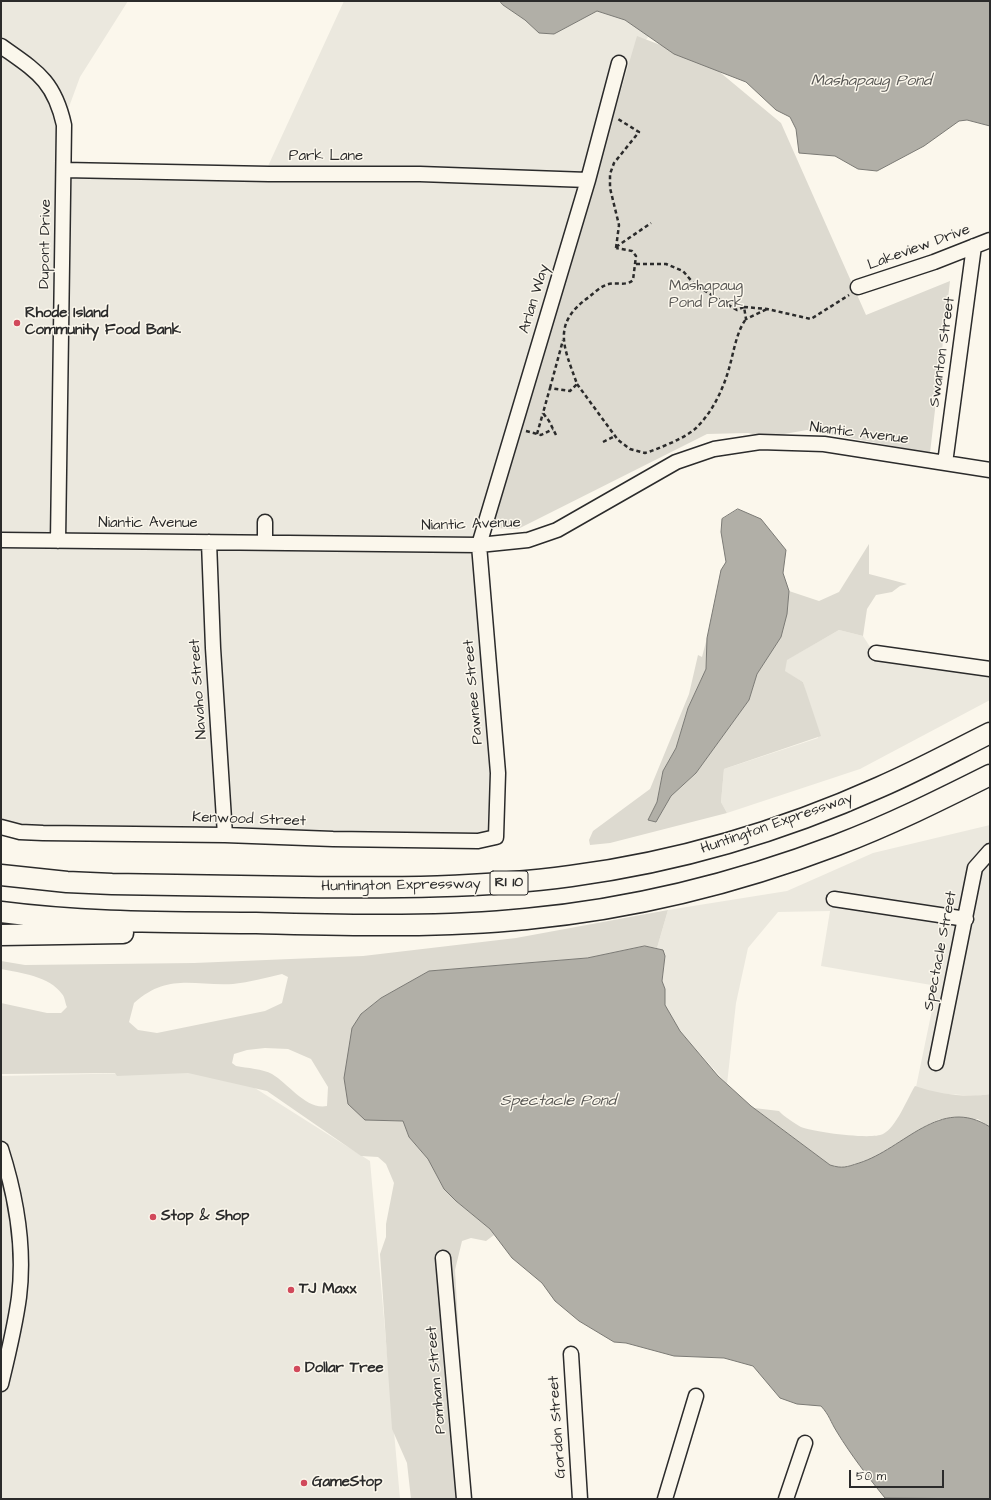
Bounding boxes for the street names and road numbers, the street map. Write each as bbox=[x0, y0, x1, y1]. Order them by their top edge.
street label: Park Lane bbox=[289, 148, 363, 166]
street label: Dupont Drive bbox=[36, 199, 56, 289]
street label: Lakeview Drive bbox=[865, 221, 973, 275]
street label: Arlan Way bbox=[516, 262, 554, 336]
street label: Swanton Street bbox=[926, 296, 960, 408]
street label: Niantic Avenue bbox=[809, 419, 909, 449]
street label: Niantic Avenue bbox=[421, 514, 521, 536]
street label: Niantic Avenue bbox=[98, 515, 198, 533]
street label: Navaho Street bbox=[187, 638, 211, 740]
street label: Pawnee Street bbox=[460, 639, 488, 745]
street label: Huntington Expressway bbox=[699, 790, 855, 858]
street label: Kenwood Street bbox=[192, 809, 306, 831]
road number: RI 10 bbox=[490, 871, 528, 895]
street label: Huntington Expressway bbox=[321, 876, 481, 896]
street label: Spectacle Street bbox=[921, 890, 961, 1012]
street label: Pomham Street bbox=[423, 1325, 451, 1435]
street label: Gordon Street bbox=[545, 1375, 571, 1479]

